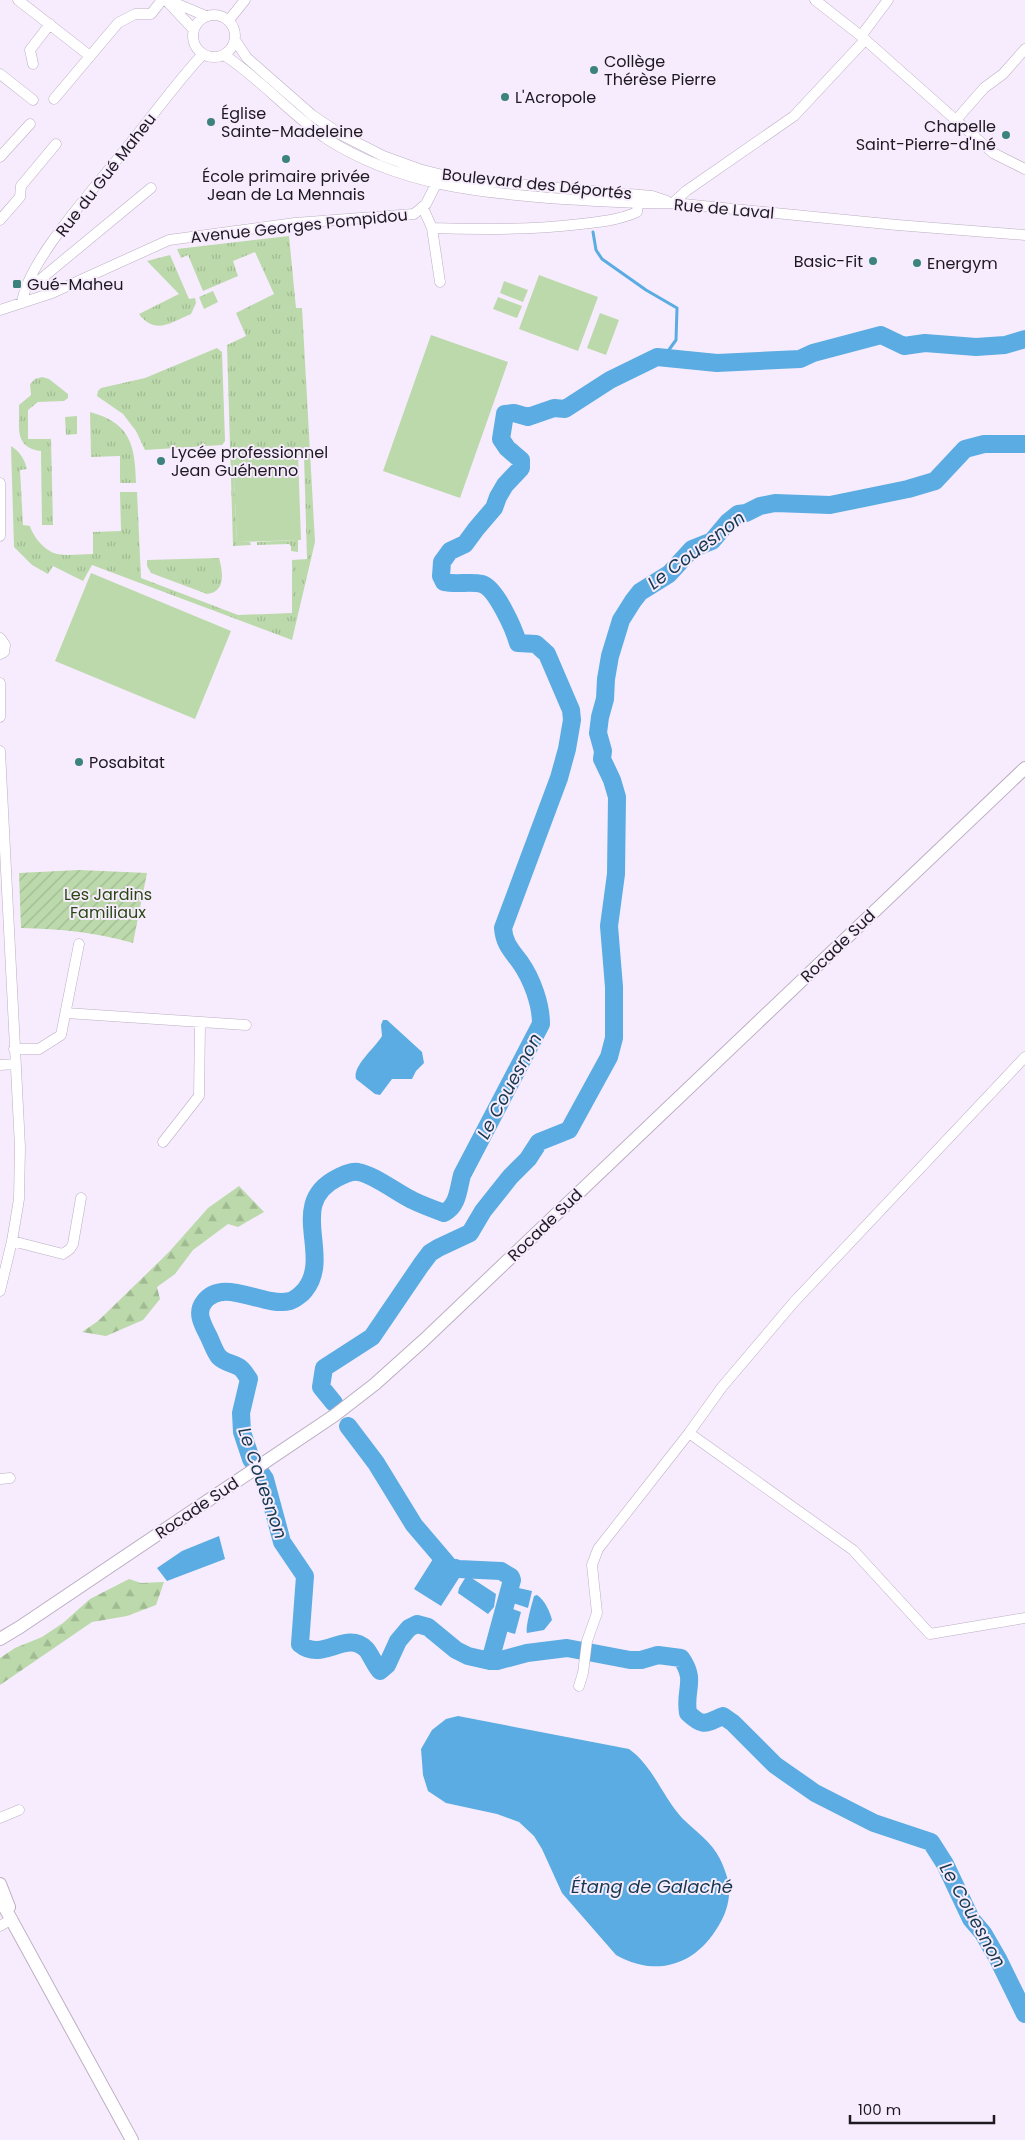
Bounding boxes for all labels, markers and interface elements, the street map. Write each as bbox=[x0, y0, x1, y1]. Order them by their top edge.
place label: Collège Thérèse Pierre bbox=[604, 50, 716, 91]
marker: Collège Thérèse Pierre bbox=[588, 64, 600, 76]
place label: L'Acropole bbox=[515, 86, 596, 109]
marker: L'Acropole bbox=[499, 91, 511, 103]
place label: Église Sainte-Madeleine bbox=[221, 102, 363, 143]
street label: Rue du Gué Maheu bbox=[50, 108, 162, 242]
place label: Chapelle Saint-Pierre-d'Iné bbox=[856, 115, 996, 156]
marker: Église Sainte-Madeleine bbox=[205, 116, 217, 128]
marker: Chapelle Saint-Pierre-d'Iné bbox=[1000, 129, 1012, 141]
marker: École primaire privée Jean de La Mennais bbox=[280, 153, 292, 165]
street label: Boulevard des Déportés bbox=[441, 163, 633, 205]
place label: École primaire privée Jean de La Mennais bbox=[202, 165, 370, 206]
street label: Rue de Laval bbox=[673, 193, 775, 225]
street label: Avenue Georges Pompidou bbox=[189, 203, 409, 249]
place label: Basic-Fit bbox=[794, 250, 863, 273]
place label: Energym bbox=[927, 252, 998, 275]
marker: Basic-Fit bbox=[867, 255, 879, 267]
marker: Energym bbox=[911, 257, 923, 269]
place label: Gué-Maheu bbox=[27, 273, 123, 296]
marker: Gué-Maheu bbox=[11, 278, 23, 290]
place label: Lycée professionnel Jean Guéhenno bbox=[171, 441, 328, 482]
marker: Lycée professionnel Jean Guéhenno bbox=[155, 455, 167, 467]
water label: Le Couesnon bbox=[642, 505, 750, 595]
place label: Posabitat bbox=[89, 751, 165, 774]
marker: Posabitat bbox=[73, 756, 85, 768]
park label: Les Jardins Familiaux bbox=[64, 883, 152, 924]
street label: Rocade Sud bbox=[795, 904, 881, 988]
water label: Le Couesnon bbox=[471, 1029, 547, 1143]
street label: Rocade Sud bbox=[502, 1183, 588, 1267]
water label: Le Couesnon bbox=[232, 1424, 294, 1542]
street label: Rocade Sud bbox=[151, 1472, 243, 1544]
water label: Le Couesnon bbox=[934, 1858, 1012, 1972]
water label: Étang de Galaché bbox=[571, 1874, 733, 1899]
scale bar bbox=[850, 2092, 994, 2124]
text: 100 m bbox=[858, 2099, 901, 2120]

